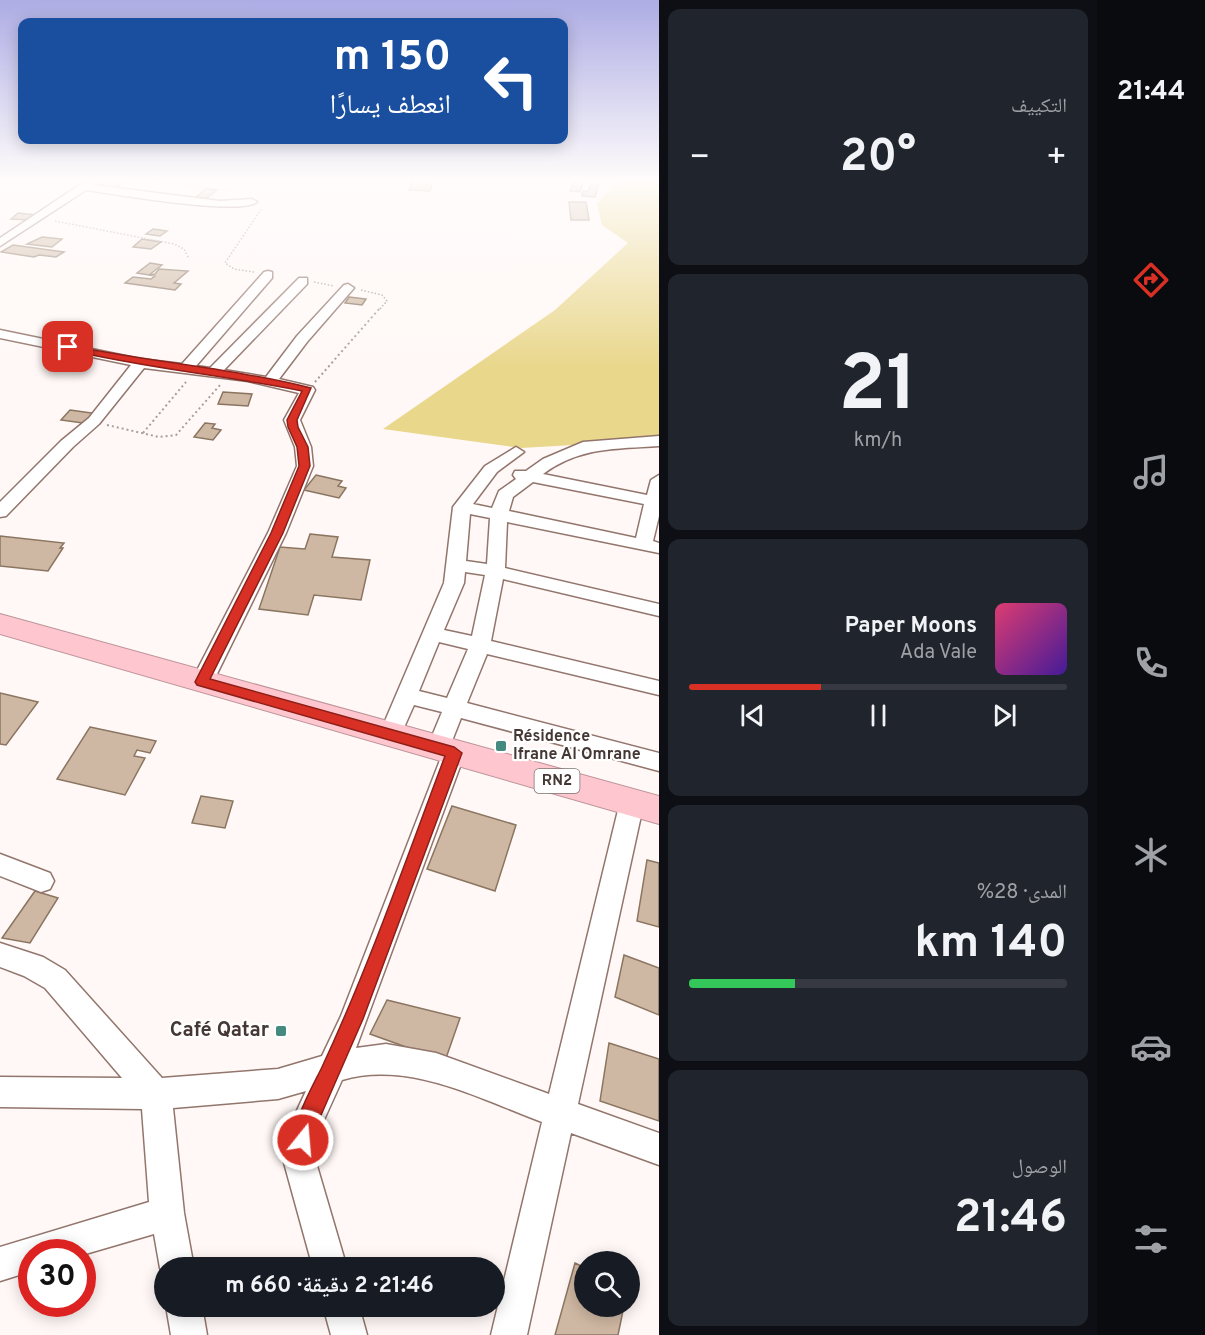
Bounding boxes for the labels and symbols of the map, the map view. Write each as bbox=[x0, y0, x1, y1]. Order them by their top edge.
pin bbox=[42, 321, 93, 372]
place label: Résidence Ifrane Al Omrane bbox=[513, 727, 641, 765]
marker: Résidence Ifrane Al Omrane bbox=[494, 739, 508, 753]
road number: RN2 bbox=[534, 769, 580, 793]
place label: Café Qatar bbox=[170, 1018, 270, 1044]
marker: Café Qatar bbox=[274, 1024, 288, 1038]
position arrow bbox=[271, 1108, 335, 1172]
speed limit sign: 30 bbox=[18, 1239, 96, 1317]

